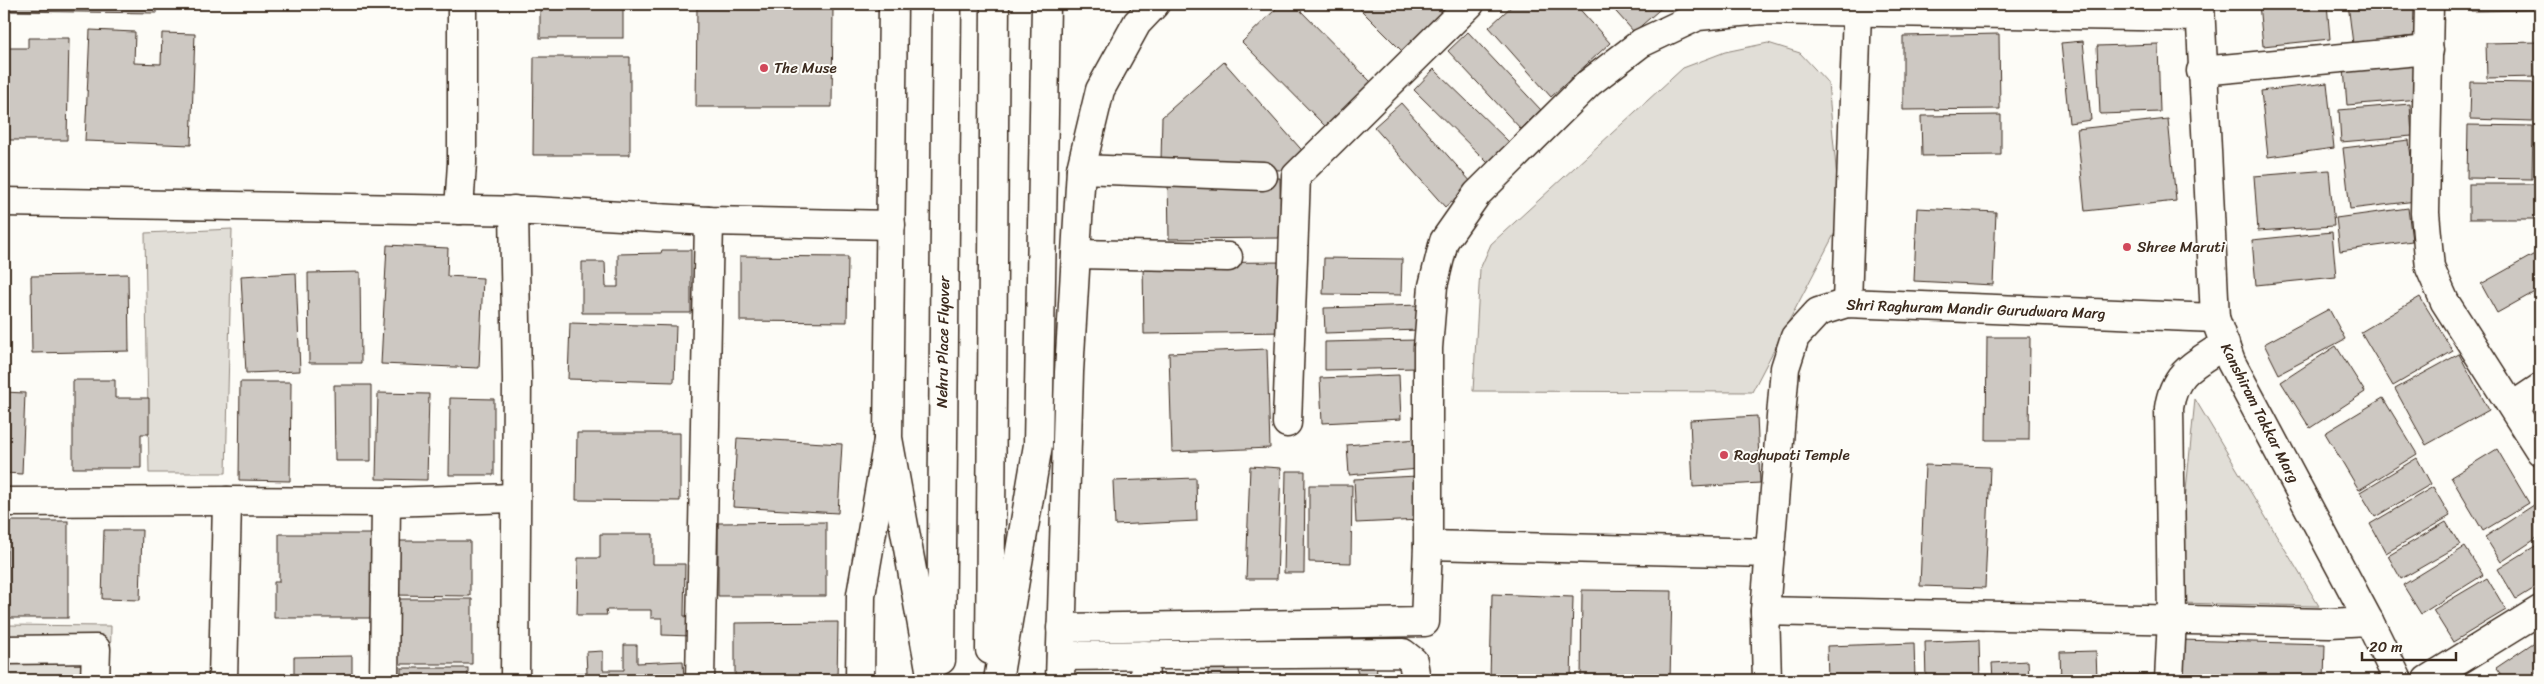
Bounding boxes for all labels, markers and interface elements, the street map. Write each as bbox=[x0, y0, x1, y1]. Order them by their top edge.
place label: The Muse bbox=[774, 55, 837, 81]
marker: The Muse bbox=[758, 62, 770, 74]
place label: Shree Maruti bbox=[2137, 234, 2226, 260]
marker: Shree Maruti bbox=[2121, 241, 2133, 253]
street label: Nehru Place Flyover bbox=[929, 275, 957, 408]
street label: Shri Raghuram Mandir Gurudwara Marg bbox=[1846, 291, 2106, 327]
street label: Kanshiram Takkar Marg bbox=[2213, 338, 2307, 488]
place label: Raghupati Temple bbox=[1734, 442, 1850, 468]
marker: Raghupati Temple bbox=[1718, 449, 1730, 461]
scale bar bbox=[2362, 629, 2455, 661]
text: 20 m bbox=[2369, 634, 2403, 660]

